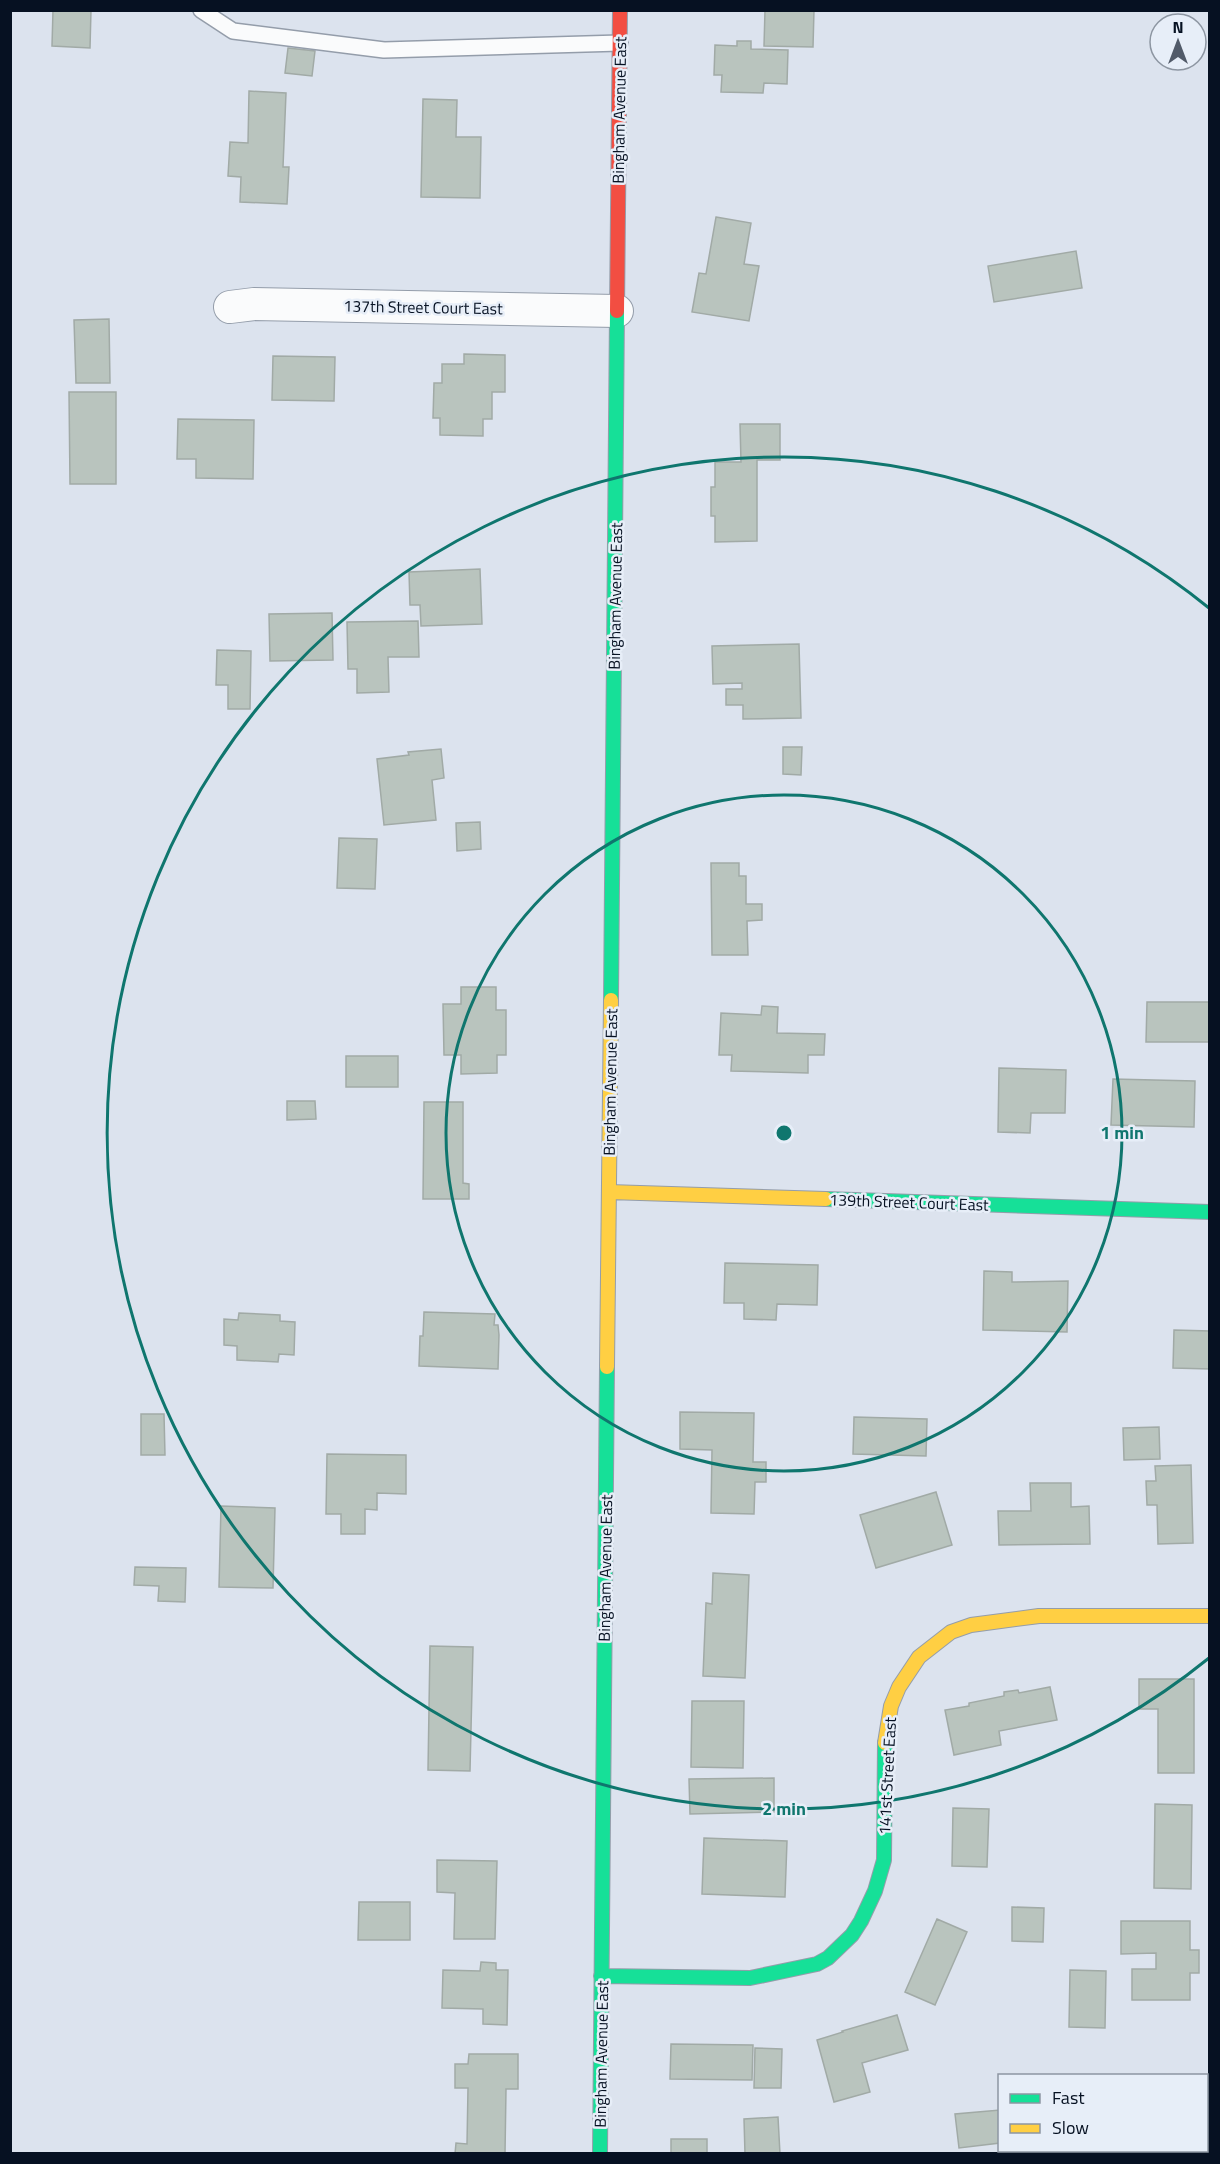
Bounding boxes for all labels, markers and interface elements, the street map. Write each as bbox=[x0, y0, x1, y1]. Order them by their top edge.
north arrow bbox=[1148, 12, 1208, 72]
text: N bbox=[1172, 15, 1184, 39]
street label: Bingham Avenue East bbox=[606, 36, 632, 184]
street label: 137th Street Court East bbox=[343, 294, 503, 320]
street label: Bingham Avenue East bbox=[602, 522, 628, 670]
street label: Bingham Avenue East bbox=[597, 1008, 623, 1156]
text: 1 min bbox=[1100, 1119, 1144, 1146]
centre of rings bbox=[774, 1123, 794, 1143]
street label: 139th Street Court East bbox=[829, 1187, 989, 1217]
street label: Bingham Avenue East bbox=[592, 1494, 618, 1642]
street label: 141st Street East bbox=[872, 1716, 902, 1836]
text: 2 min bbox=[762, 1795, 806, 1822]
street label: Bingham Avenue East bbox=[588, 1980, 614, 2128]
legend bbox=[998, 2074, 1208, 2152]
text: Fast bbox=[1052, 2084, 1085, 2111]
text: Slow bbox=[1052, 2114, 1089, 2141]

